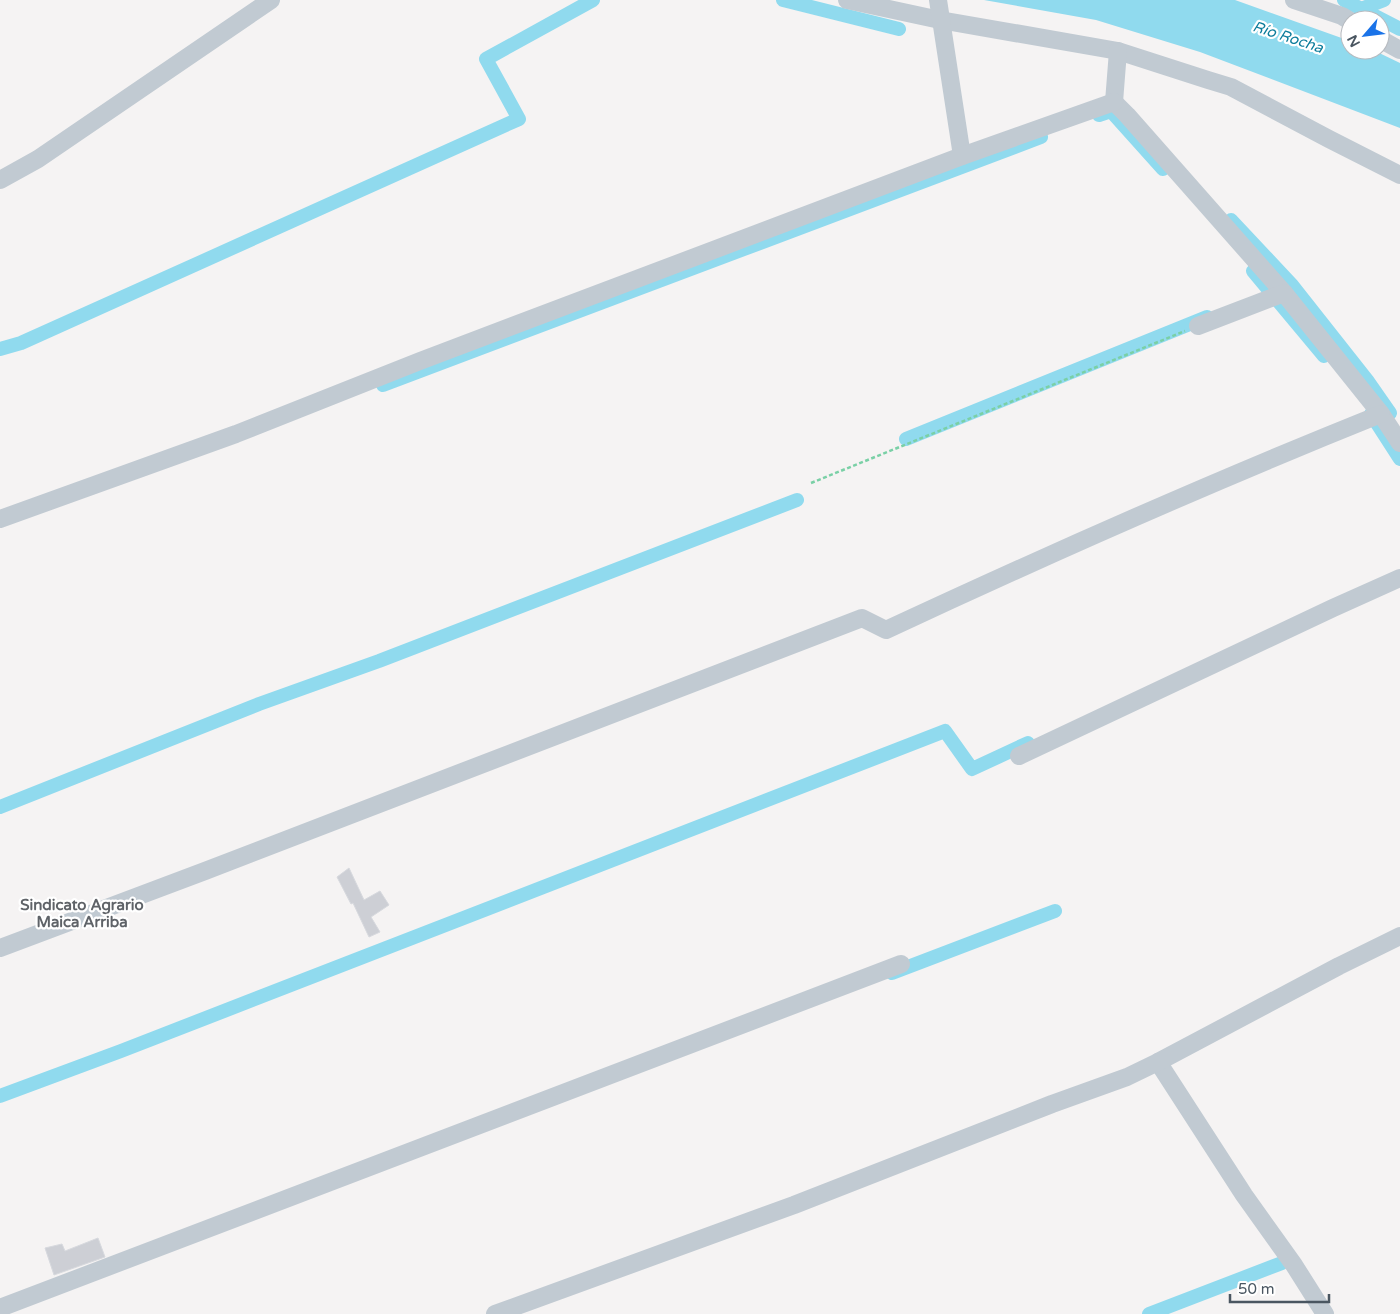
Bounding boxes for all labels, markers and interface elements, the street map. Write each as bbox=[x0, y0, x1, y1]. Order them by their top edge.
north arrow bbox=[1340, 10, 1390, 60]
water label: Río Rocha bbox=[1251, 17, 1326, 57]
text: N bbox=[1344, 32, 1364, 50]
district label: Sindicato Agrario Maica Arriba bbox=[20, 896, 144, 931]
scale bar bbox=[1230, 1272, 1329, 1304]
text: 50 m bbox=[1238, 1280, 1275, 1298]

